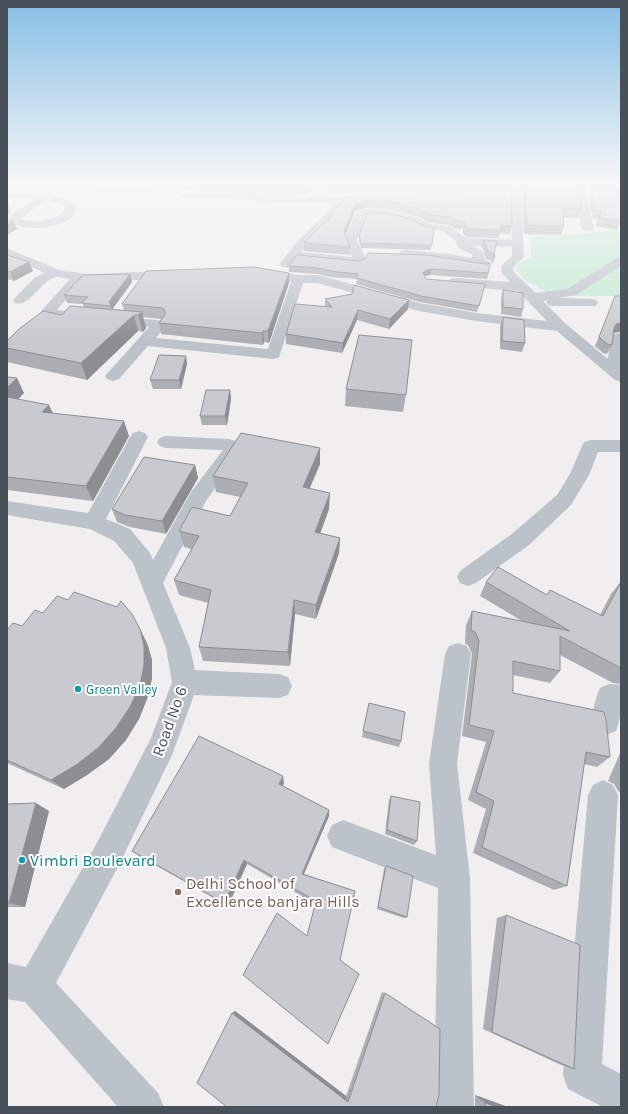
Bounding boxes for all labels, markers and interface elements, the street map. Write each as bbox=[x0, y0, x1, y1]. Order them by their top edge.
place label: Green Valley bbox=[86, 682, 157, 697]
street label: Road No 6 bbox=[148, 683, 191, 759]
marker: Green Valley bbox=[73, 684, 83, 694]
place label: Vimbri Boulevard bbox=[30, 851, 156, 870]
marker: Vimbri Boulevard bbox=[17, 855, 27, 865]
place label: Delhi School of Excellence banjara Hills bbox=[186, 874, 360, 911]
marker: Delhi School of Excellence banjara Hills bbox=[173, 887, 183, 897]

